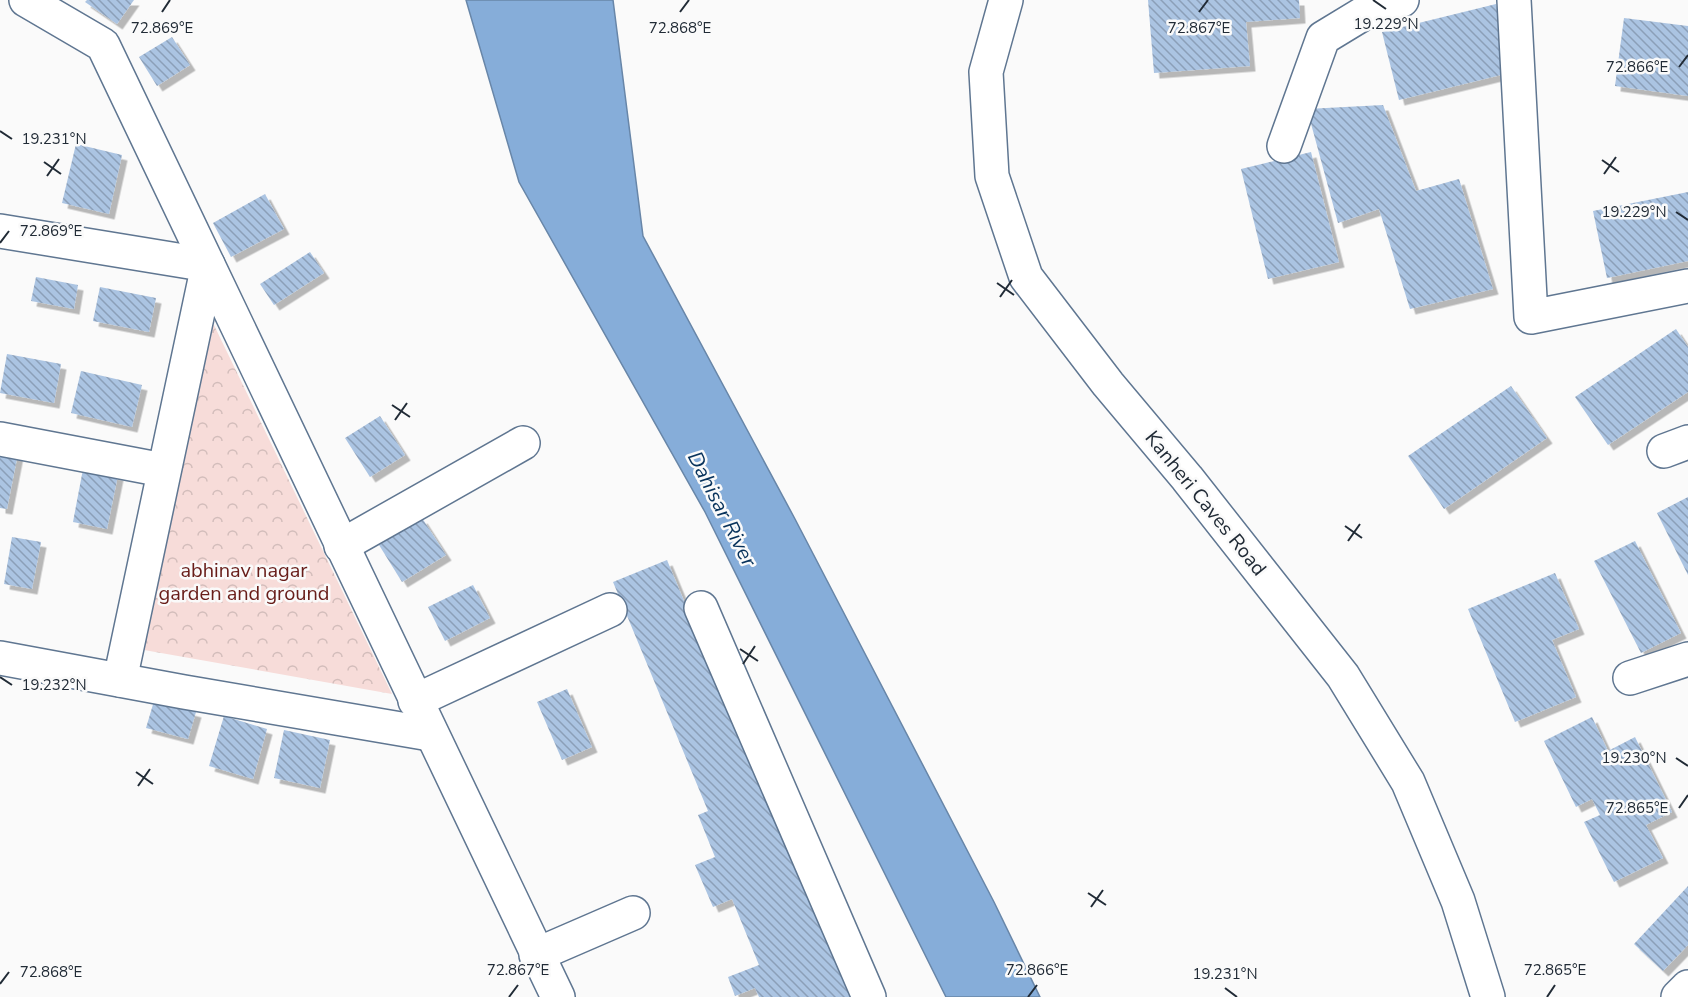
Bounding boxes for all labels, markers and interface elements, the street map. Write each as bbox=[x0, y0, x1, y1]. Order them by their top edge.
text: 19.229°N bbox=[1353, 14, 1419, 34]
text: 72.869°E bbox=[131, 18, 193, 38]
text: 72.868°E bbox=[649, 18, 711, 38]
text: 72.867°E bbox=[1168, 18, 1230, 38]
text: 72.866°E bbox=[1606, 57, 1668, 77]
text: 19.231°N bbox=[21, 129, 87, 149]
text: 19.229°N bbox=[1601, 202, 1667, 222]
text: 72.869°E bbox=[20, 221, 82, 241]
street label: Kanheri Caves Road bbox=[1139, 425, 1272, 581]
water label: Dahisar River bbox=[681, 447, 763, 572]
park label: abhinav nagar garden and ground bbox=[158, 557, 330, 607]
text: 19.232°N bbox=[21, 675, 87, 695]
text: 19.230°N bbox=[1601, 748, 1667, 768]
text: 72.865°E bbox=[1606, 798, 1668, 818]
text: 72.867°E bbox=[487, 960, 549, 980]
text: 72.866°E bbox=[1006, 960, 1068, 980]
text: 72.865°E bbox=[1524, 960, 1586, 980]
text: 72.868°E bbox=[20, 962, 82, 982]
text: 19.231°N bbox=[1192, 964, 1258, 984]

